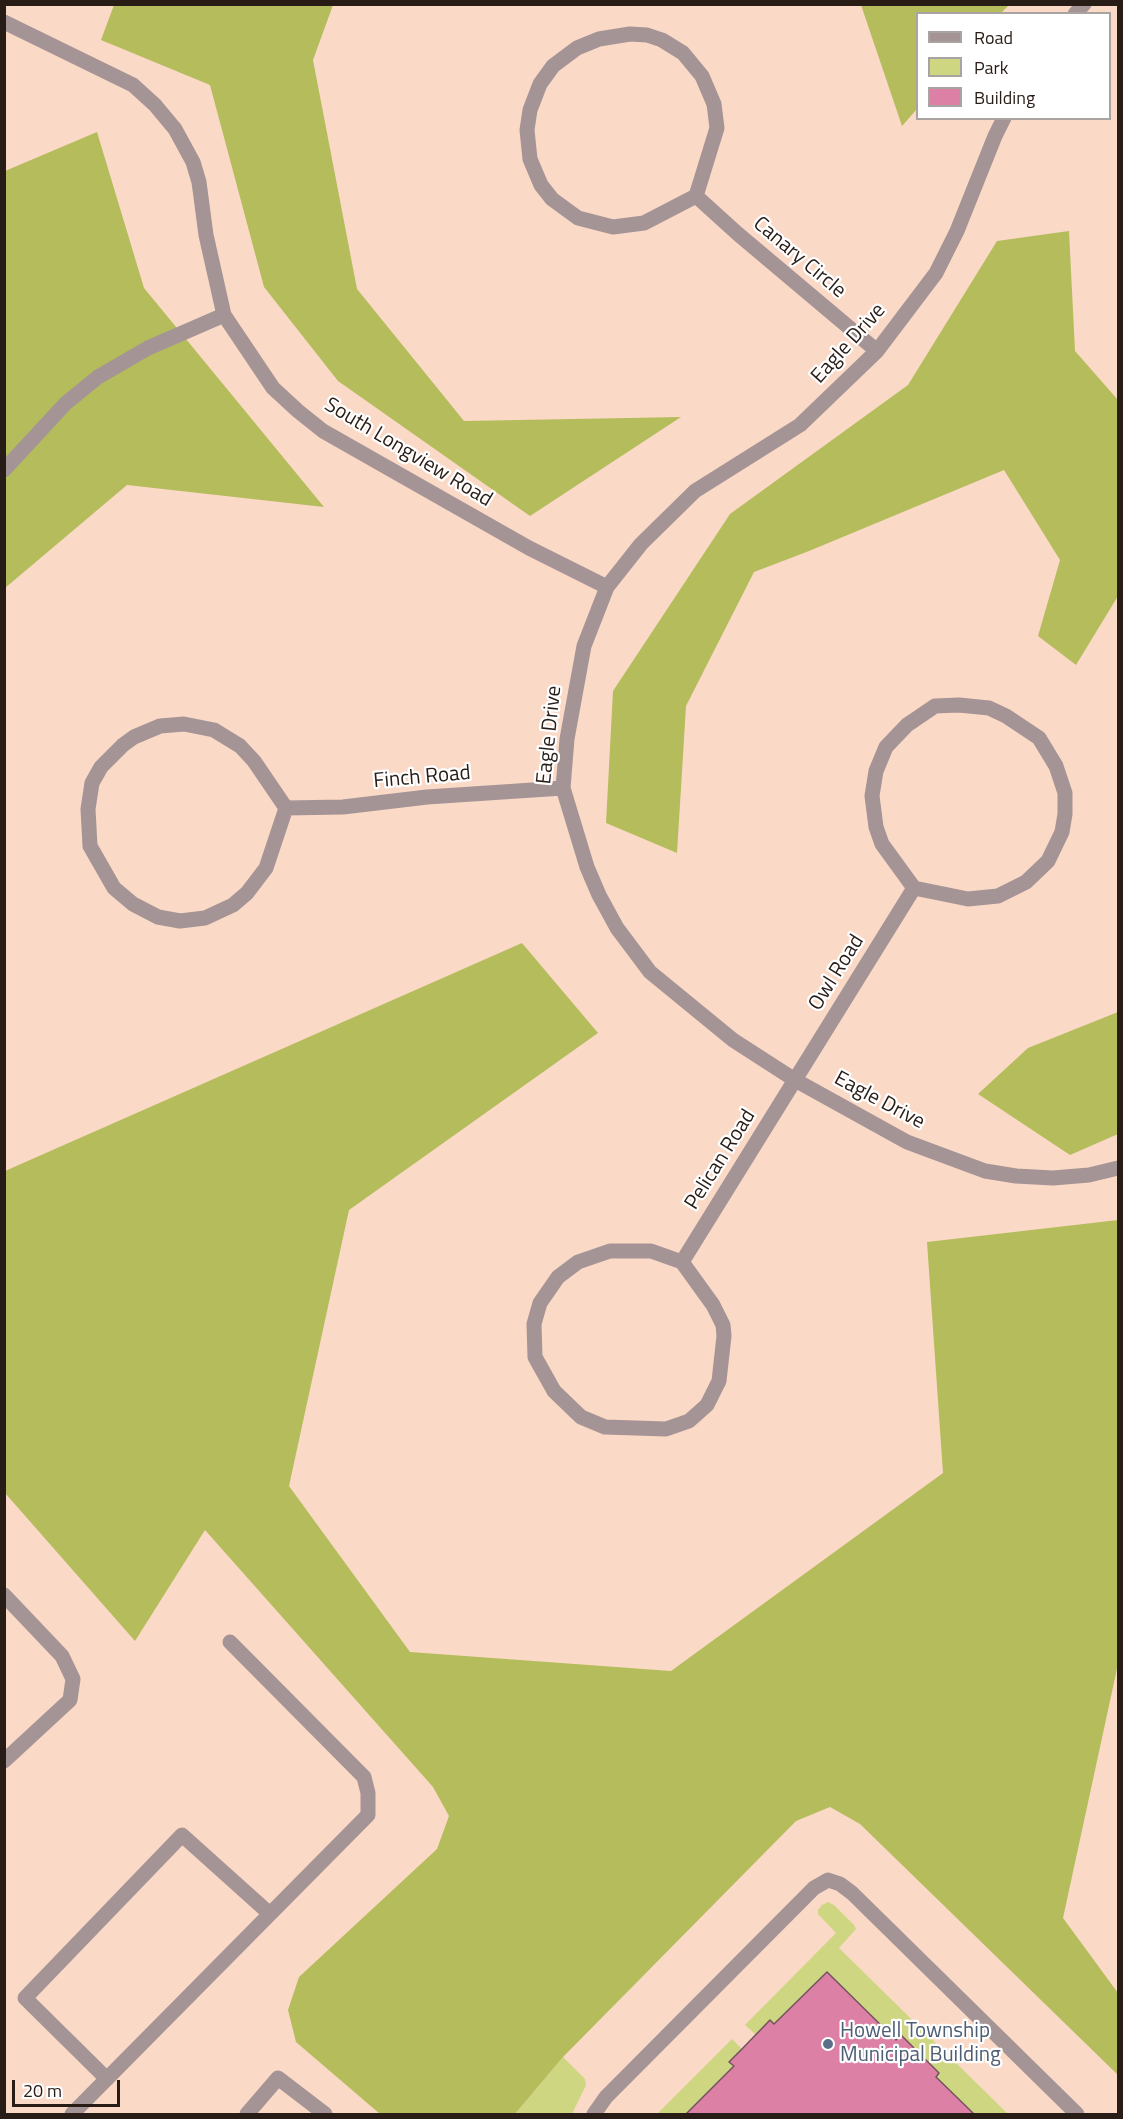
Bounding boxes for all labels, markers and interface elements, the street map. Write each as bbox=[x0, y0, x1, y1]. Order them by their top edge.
legend bbox=[916, 12, 1111, 120]
text: Road bbox=[974, 24, 1013, 51]
text: Park bbox=[974, 54, 1008, 81]
text: Building bbox=[974, 84, 1035, 111]
street label: Canary Circle bbox=[747, 212, 851, 304]
street label: Eagle Drive bbox=[807, 299, 891, 389]
street label: South Longview Road bbox=[320, 393, 496, 513]
street label: Eagle Drive bbox=[532, 684, 568, 786]
street label: Finch Road bbox=[372, 761, 472, 795]
street label: Owl Road bbox=[804, 930, 870, 1016]
street label: Eagle Drive bbox=[829, 1067, 929, 1135]
street label: Pelican Road bbox=[680, 1105, 762, 1215]
place label: Howell Township Municipal Building bbox=[840, 2019, 1001, 2069]
marker: Howell Township Municipal Building bbox=[821, 2037, 835, 2051]
scale bar bbox=[15, 2068, 123, 2106]
text: 20 m bbox=[23, 2077, 62, 2104]

